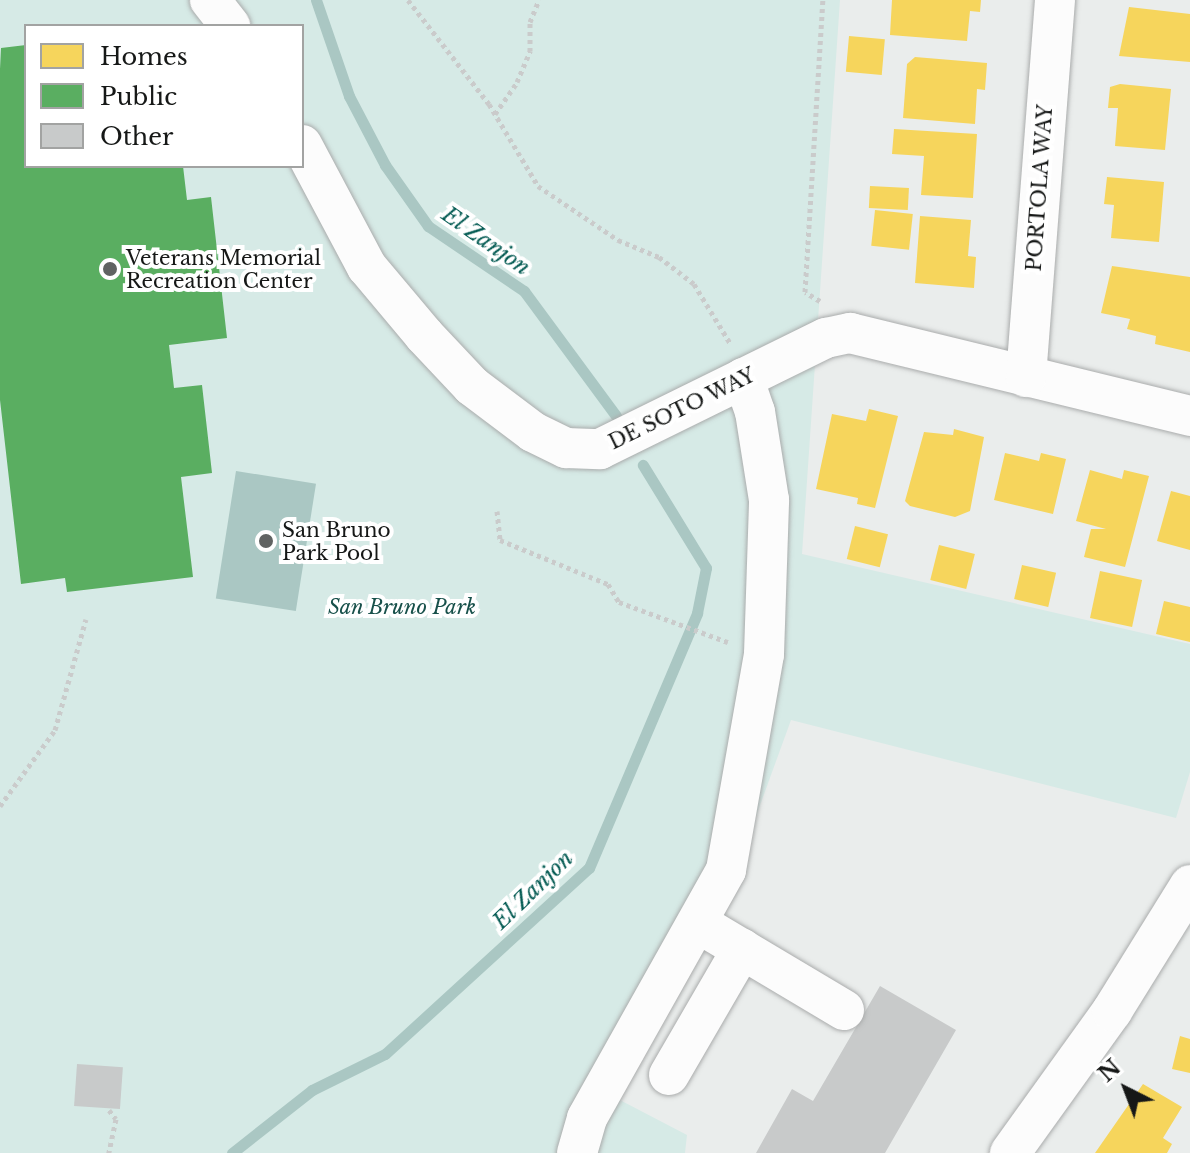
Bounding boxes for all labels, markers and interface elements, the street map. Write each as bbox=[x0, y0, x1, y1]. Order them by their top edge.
legend bbox=[24, 24, 304, 168]
text: Homes bbox=[100, 42, 188, 71]
text: Public bbox=[100, 82, 177, 111]
street label: PORTOLA WAY bbox=[1022, 103, 1058, 273]
text: Other bbox=[100, 122, 174, 151]
water label: El Zanjon bbox=[437, 201, 535, 281]
place label: Veterans Memorial Recreation Center bbox=[126, 246, 321, 293]
marker: Veterans Memorial Recreation Center bbox=[101, 260, 119, 278]
street label: DE SOTO WAY bbox=[605, 363, 759, 455]
place label: San Bruno Park Pool bbox=[282, 518, 391, 565]
marker: San Bruno Park Pool bbox=[257, 532, 275, 550]
park label: San Bruno Park bbox=[328, 595, 476, 619]
water label: El Zanjon bbox=[487, 845, 579, 935]
north arrow bbox=[1086, 1049, 1166, 1129]
text: N bbox=[1093, 1054, 1126, 1088]

